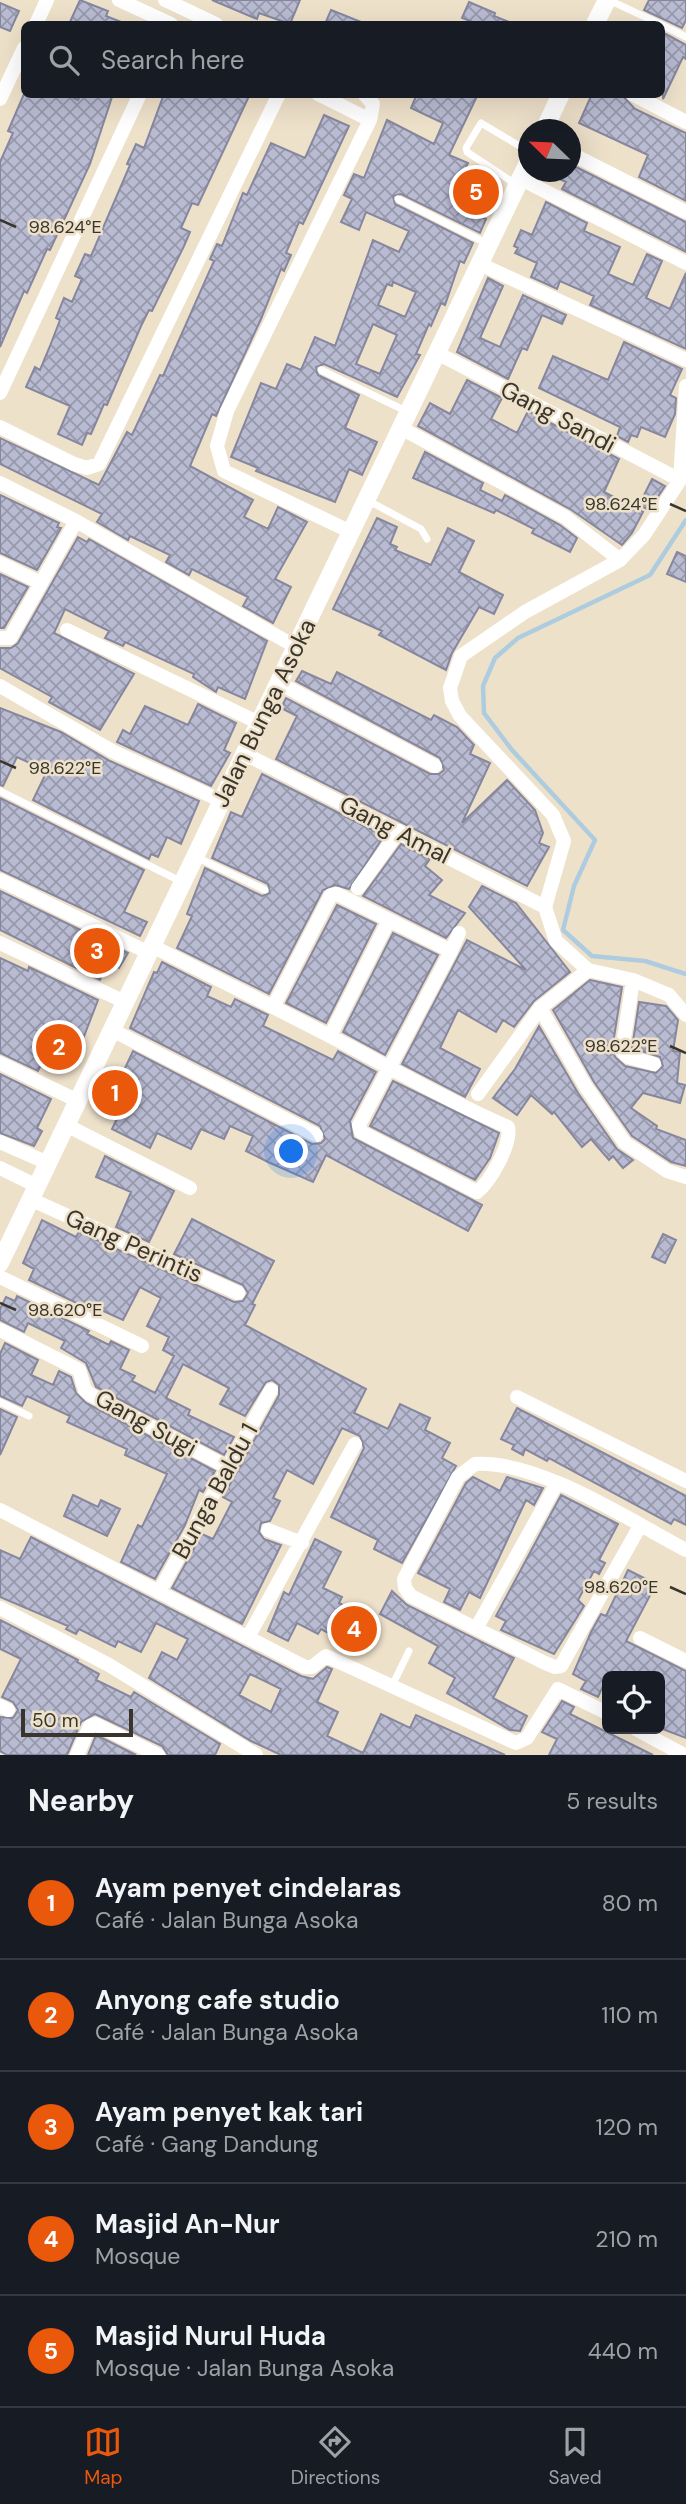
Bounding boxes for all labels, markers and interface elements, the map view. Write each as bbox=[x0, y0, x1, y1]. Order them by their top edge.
search box bbox=[21, 21, 665, 98]
icon: search bbox=[45, 41, 83, 79]
text: Search here bbox=[101, 43, 244, 77]
north arrow bbox=[518, 119, 581, 182]
pin: 5 bbox=[453, 166, 499, 218]
text: 98.624°E bbox=[28, 215, 102, 239]
street label: Gang Sandi bbox=[495, 373, 621, 460]
text: 98.624°E bbox=[584, 492, 658, 516]
street label: Jalan Bunga Asoka bbox=[205, 614, 323, 812]
text: 98.622°E bbox=[29, 756, 101, 780]
street label: Gang Amal bbox=[334, 788, 456, 871]
pin: 3 bbox=[74, 925, 120, 977]
pin: 2 bbox=[36, 1021, 82, 1073]
text: 98.622°E bbox=[585, 1034, 657, 1058]
pin: 1 bbox=[92, 1067, 138, 1119]
your location bbox=[274, 1134, 308, 1168]
street label: Gang Perintis bbox=[61, 1201, 208, 1290]
text: 98.620°E bbox=[28, 1298, 102, 1322]
street label: Gang Sugi bbox=[90, 1382, 203, 1463]
street label: Bunga Baldu 1 bbox=[165, 1417, 265, 1564]
text: 98.620°E bbox=[584, 1575, 658, 1599]
pin: 4 bbox=[331, 1603, 377, 1655]
map controls bbox=[602, 1671, 665, 1734]
button: locate bbox=[602, 1671, 665, 1734]
scale bar bbox=[21, 1706, 133, 1738]
text: 50 m bbox=[32, 1708, 79, 1733]
text: Nearby bbox=[28, 1781, 134, 1820]
text: 5 results bbox=[566, 1786, 658, 1816]
text: Ayam penyet cindelaras bbox=[95, 1871, 402, 1905]
text: 1 bbox=[47, 1888, 55, 1918]
text: 80 m bbox=[602, 1888, 658, 1918]
text: Café · Jalan Bunga Asoka bbox=[95, 1905, 358, 1935]
text: Anyong cafe studio bbox=[95, 1983, 340, 2017]
text: 2 bbox=[44, 2000, 58, 2030]
text: 110 m bbox=[601, 2000, 658, 2030]
text: Café · Jalan Bunga Asoka bbox=[95, 2017, 358, 2047]
text: Ayam penyet kak tari bbox=[95, 2095, 363, 2129]
text: 3 bbox=[44, 2112, 58, 2142]
text: 120 m bbox=[595, 2112, 658, 2142]
text: Café · Gang Dandung bbox=[95, 2129, 319, 2159]
text: Masjid An-Nur bbox=[95, 2207, 280, 2241]
text: 4 bbox=[44, 2224, 58, 2254]
text: 210 m bbox=[595, 2224, 658, 2254]
text: Mosque bbox=[95, 2241, 180, 2271]
text: Masjid Nurul Huda bbox=[95, 2319, 326, 2353]
text: 5 bbox=[44, 2336, 58, 2366]
text: 440 m bbox=[588, 2336, 658, 2366]
text: Mosque · Jalan Bunga Asoka bbox=[95, 2353, 394, 2383]
tab: Map bbox=[84, 2423, 122, 2490]
tab: Directions bbox=[291, 2423, 380, 2490]
tab: Saved bbox=[549, 2423, 602, 2490]

